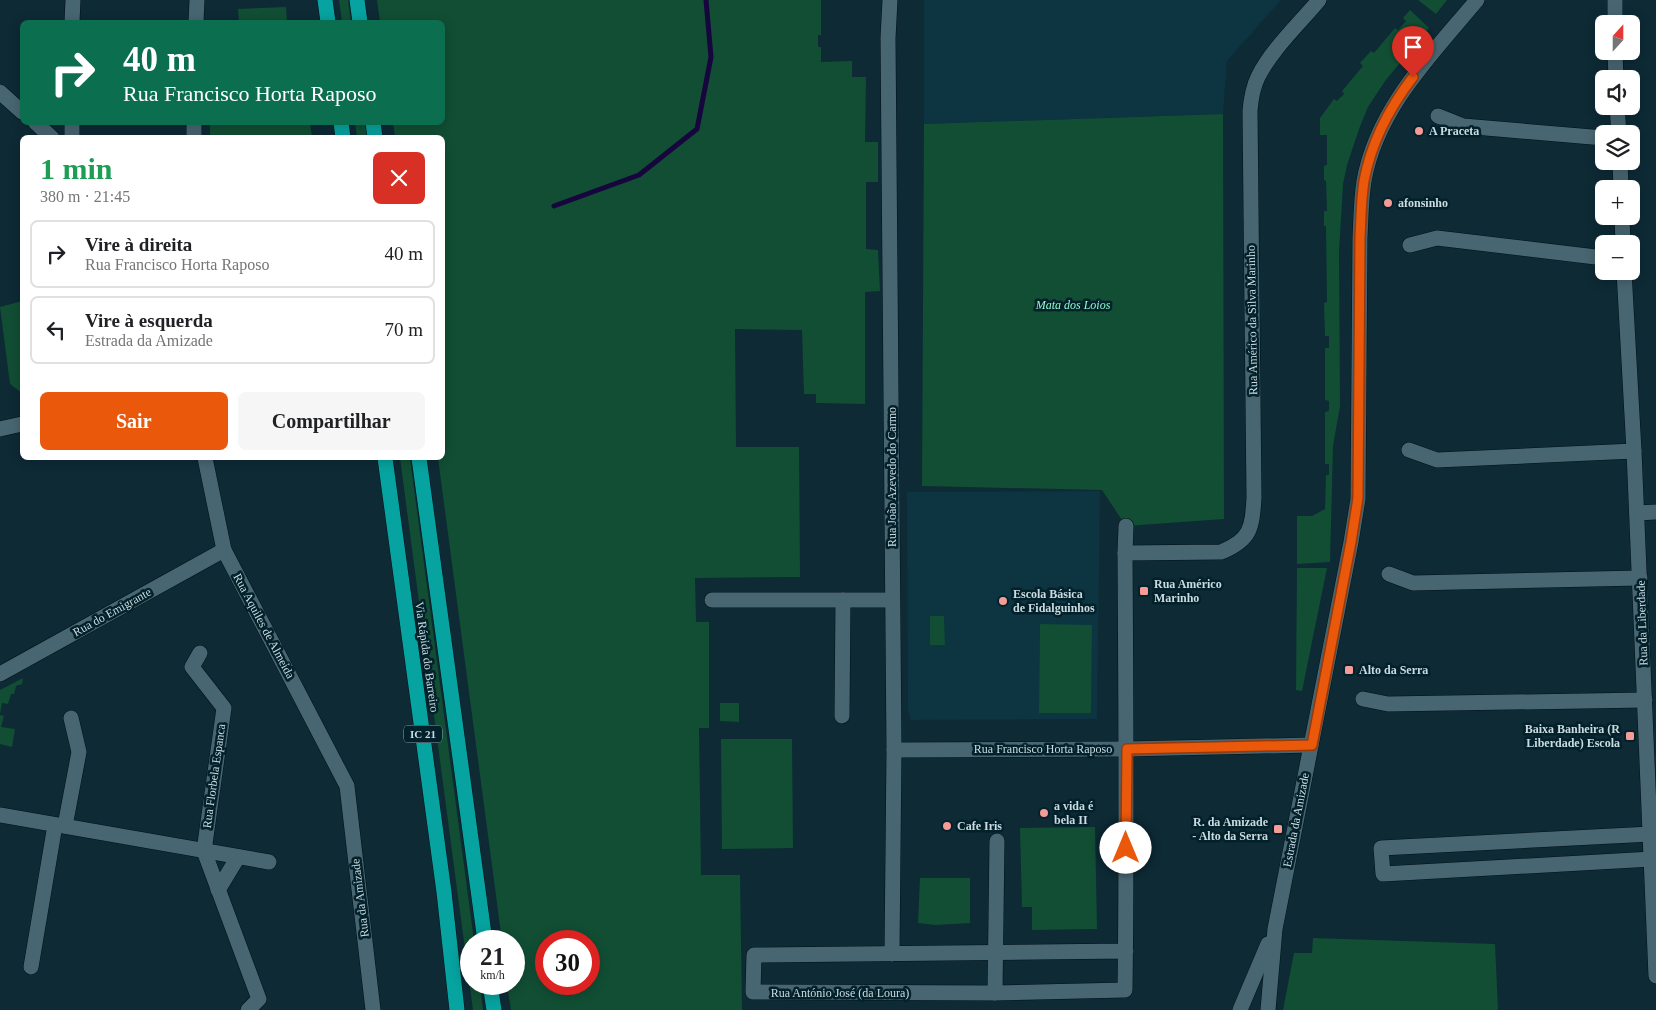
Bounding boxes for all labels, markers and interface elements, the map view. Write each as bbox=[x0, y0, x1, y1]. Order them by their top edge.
north arrow bbox=[1595, 15, 1640, 60]
map controls bbox=[1595, 15, 1640, 280]
pin bbox=[1392, 26, 1434, 77]
icon: arrive bbox=[1399, 33, 1427, 61]
icon: right bbox=[40, 40, 105, 105]
text: 40 m bbox=[123, 40, 196, 79]
button: sound bbox=[1595, 70, 1640, 115]
text: Rua Francisco Horta Raposo bbox=[123, 81, 377, 106]
place label: A Praceta bbox=[1429, 124, 1479, 138]
marker: A Praceta bbox=[1413, 125, 1425, 137]
button: layers bbox=[1595, 125, 1640, 170]
text: 1 min bbox=[40, 152, 113, 185]
button: close bbox=[373, 152, 425, 204]
button: + bbox=[1595, 180, 1640, 225]
text: 380 m · 21:45 bbox=[40, 188, 130, 205]
place label: afonsinho bbox=[1398, 196, 1448, 210]
marker: afonsinho bbox=[1382, 197, 1394, 209]
text: Vire à direita bbox=[85, 234, 192, 255]
button: − bbox=[1595, 235, 1640, 280]
icon: right bbox=[42, 240, 70, 268]
text: 40 m bbox=[384, 243, 423, 264]
street label: Rua Américo da Silva Marinho bbox=[1244, 245, 1260, 395]
text: Rua Francisco Horta Raposo bbox=[85, 256, 269, 273]
park label: Mata dos Loios bbox=[1035, 298, 1111, 312]
text: Vire à esquerda bbox=[85, 310, 213, 331]
icon: left bbox=[42, 316, 70, 344]
text: 70 m bbox=[384, 319, 423, 340]
text: Estrada da Amizade bbox=[85, 332, 213, 349]
button: Sair bbox=[40, 392, 228, 450]
button: Compartilhar bbox=[238, 392, 425, 450]
street label: Rua João Azevedo do Carmo bbox=[885, 407, 899, 547]
street label: Rua Aquiles de Almeida bbox=[230, 571, 298, 682]
place label: Rua Américo Marinho bbox=[1154, 577, 1222, 605]
street label: Rua da Liberdade bbox=[1634, 580, 1650, 666]
street label: Rua do Emigrante bbox=[70, 585, 154, 639]
marker: Rua Américo Marinho bbox=[1138, 585, 1150, 597]
place label: Escola Básica de Fidalguinhos bbox=[1013, 587, 1095, 615]
marker: Escola Básica de Fidalguinhos bbox=[997, 595, 1009, 607]
street label: Via Rápida do Barreiro bbox=[412, 601, 442, 713]
place label: Alto da Serra bbox=[1359, 663, 1428, 677]
marker: Alto da Serra bbox=[1343, 664, 1355, 676]
street label: Rua Florbela Espanca bbox=[200, 722, 228, 829]
place label: Baixa Banheira (R Liberdade) Escola bbox=[1525, 722, 1620, 750]
road number: IC 21 bbox=[404, 726, 442, 742]
marker: Baixa Banheira (R Liberdade) Escola bbox=[1624, 730, 1636, 742]
street label: Rua Francisco Horta Raposo bbox=[974, 742, 1112, 756]
street label: Estrada da Amizade bbox=[1280, 772, 1312, 868]
place label: a vida é bela II bbox=[1054, 799, 1094, 827]
marker: a vida é bela II bbox=[1038, 807, 1050, 819]
place label: R. da Amizade - Alto da Serra bbox=[1192, 815, 1269, 843]
place label: Cafe Iris bbox=[957, 819, 1002, 833]
marker: Cafe Iris bbox=[941, 820, 953, 832]
position arrow bbox=[1099, 821, 1151, 873]
marker: R. da Amizade - Alto da Serra bbox=[1272, 823, 1284, 835]
street label: Rua da Amizade bbox=[348, 858, 372, 938]
speed limit sign: 30 bbox=[535, 930, 600, 995]
text: 21 bbox=[480, 943, 505, 970]
text: km/h bbox=[480, 968, 505, 982]
street label: Rua António José (da Loura) bbox=[771, 986, 909, 1000]

